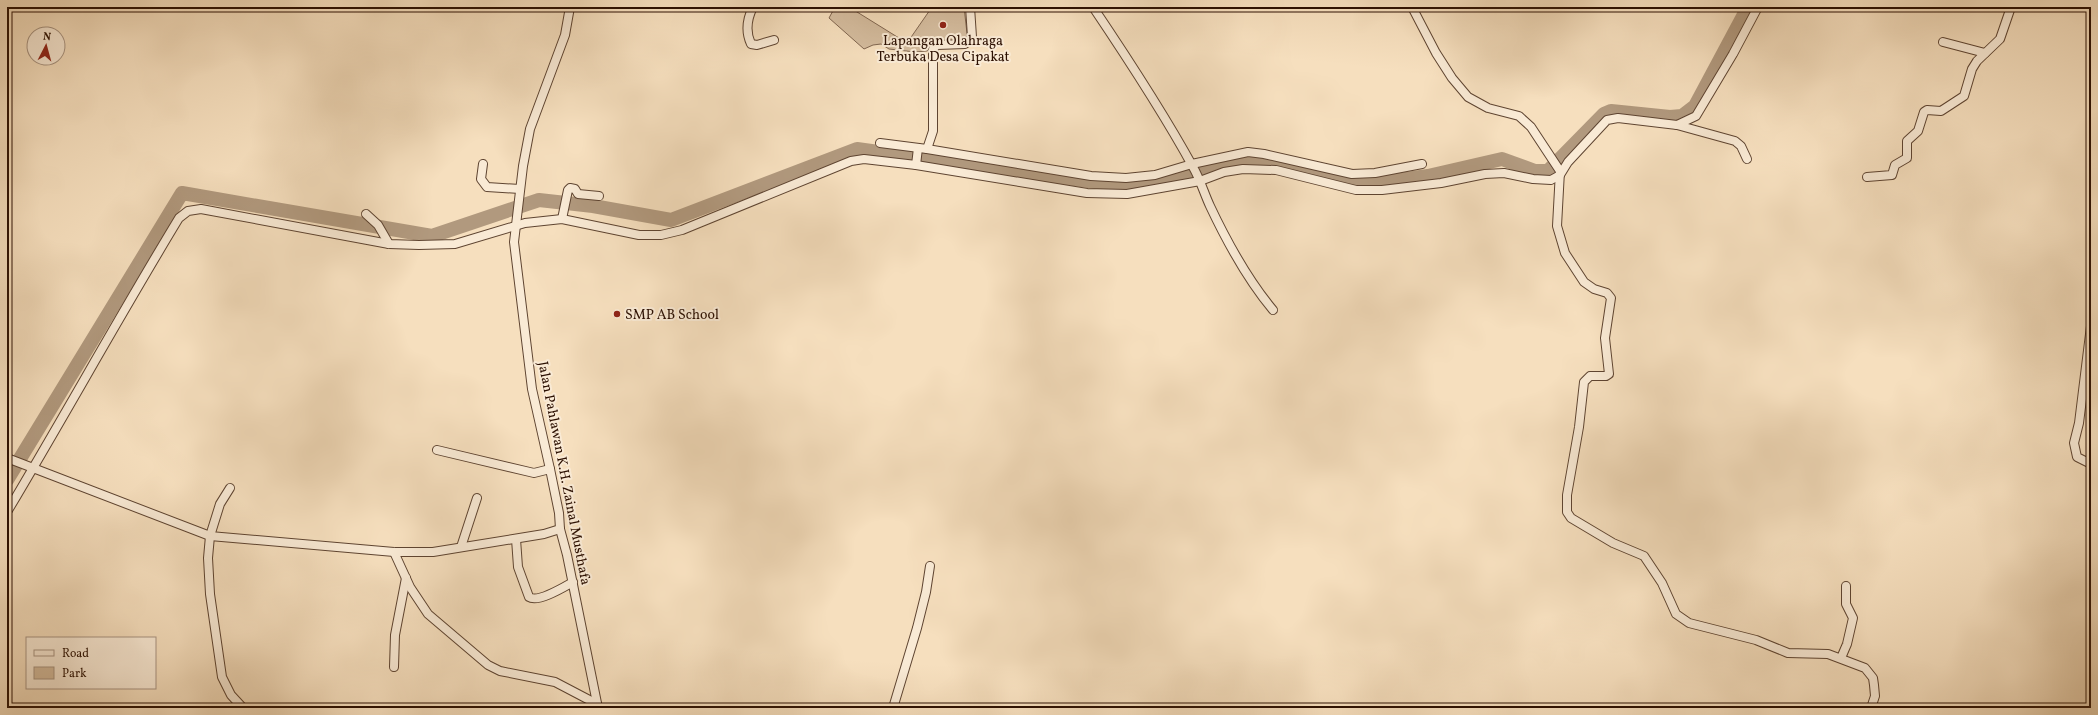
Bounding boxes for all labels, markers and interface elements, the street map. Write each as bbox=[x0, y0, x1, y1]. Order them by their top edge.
marker: Lapangan Olahraga Terbuka Desa Cipakat bbox=[938, 20, 948, 30]
north arrow bbox=[26, 26, 66, 66]
text: N bbox=[42, 30, 52, 45]
place label: Lapangan Olahraga Terbuka Desa Cipakat bbox=[877, 32, 1010, 67]
place label: SMP AB School bbox=[625, 306, 719, 325]
marker: SMP AB School bbox=[612, 309, 622, 319]
street label: Jalan Pahlawan K.H. Zainal Musthafa bbox=[533, 360, 595, 587]
legend bbox=[26, 637, 156, 689]
text: Road bbox=[62, 646, 89, 662]
text: Park bbox=[62, 666, 87, 682]

